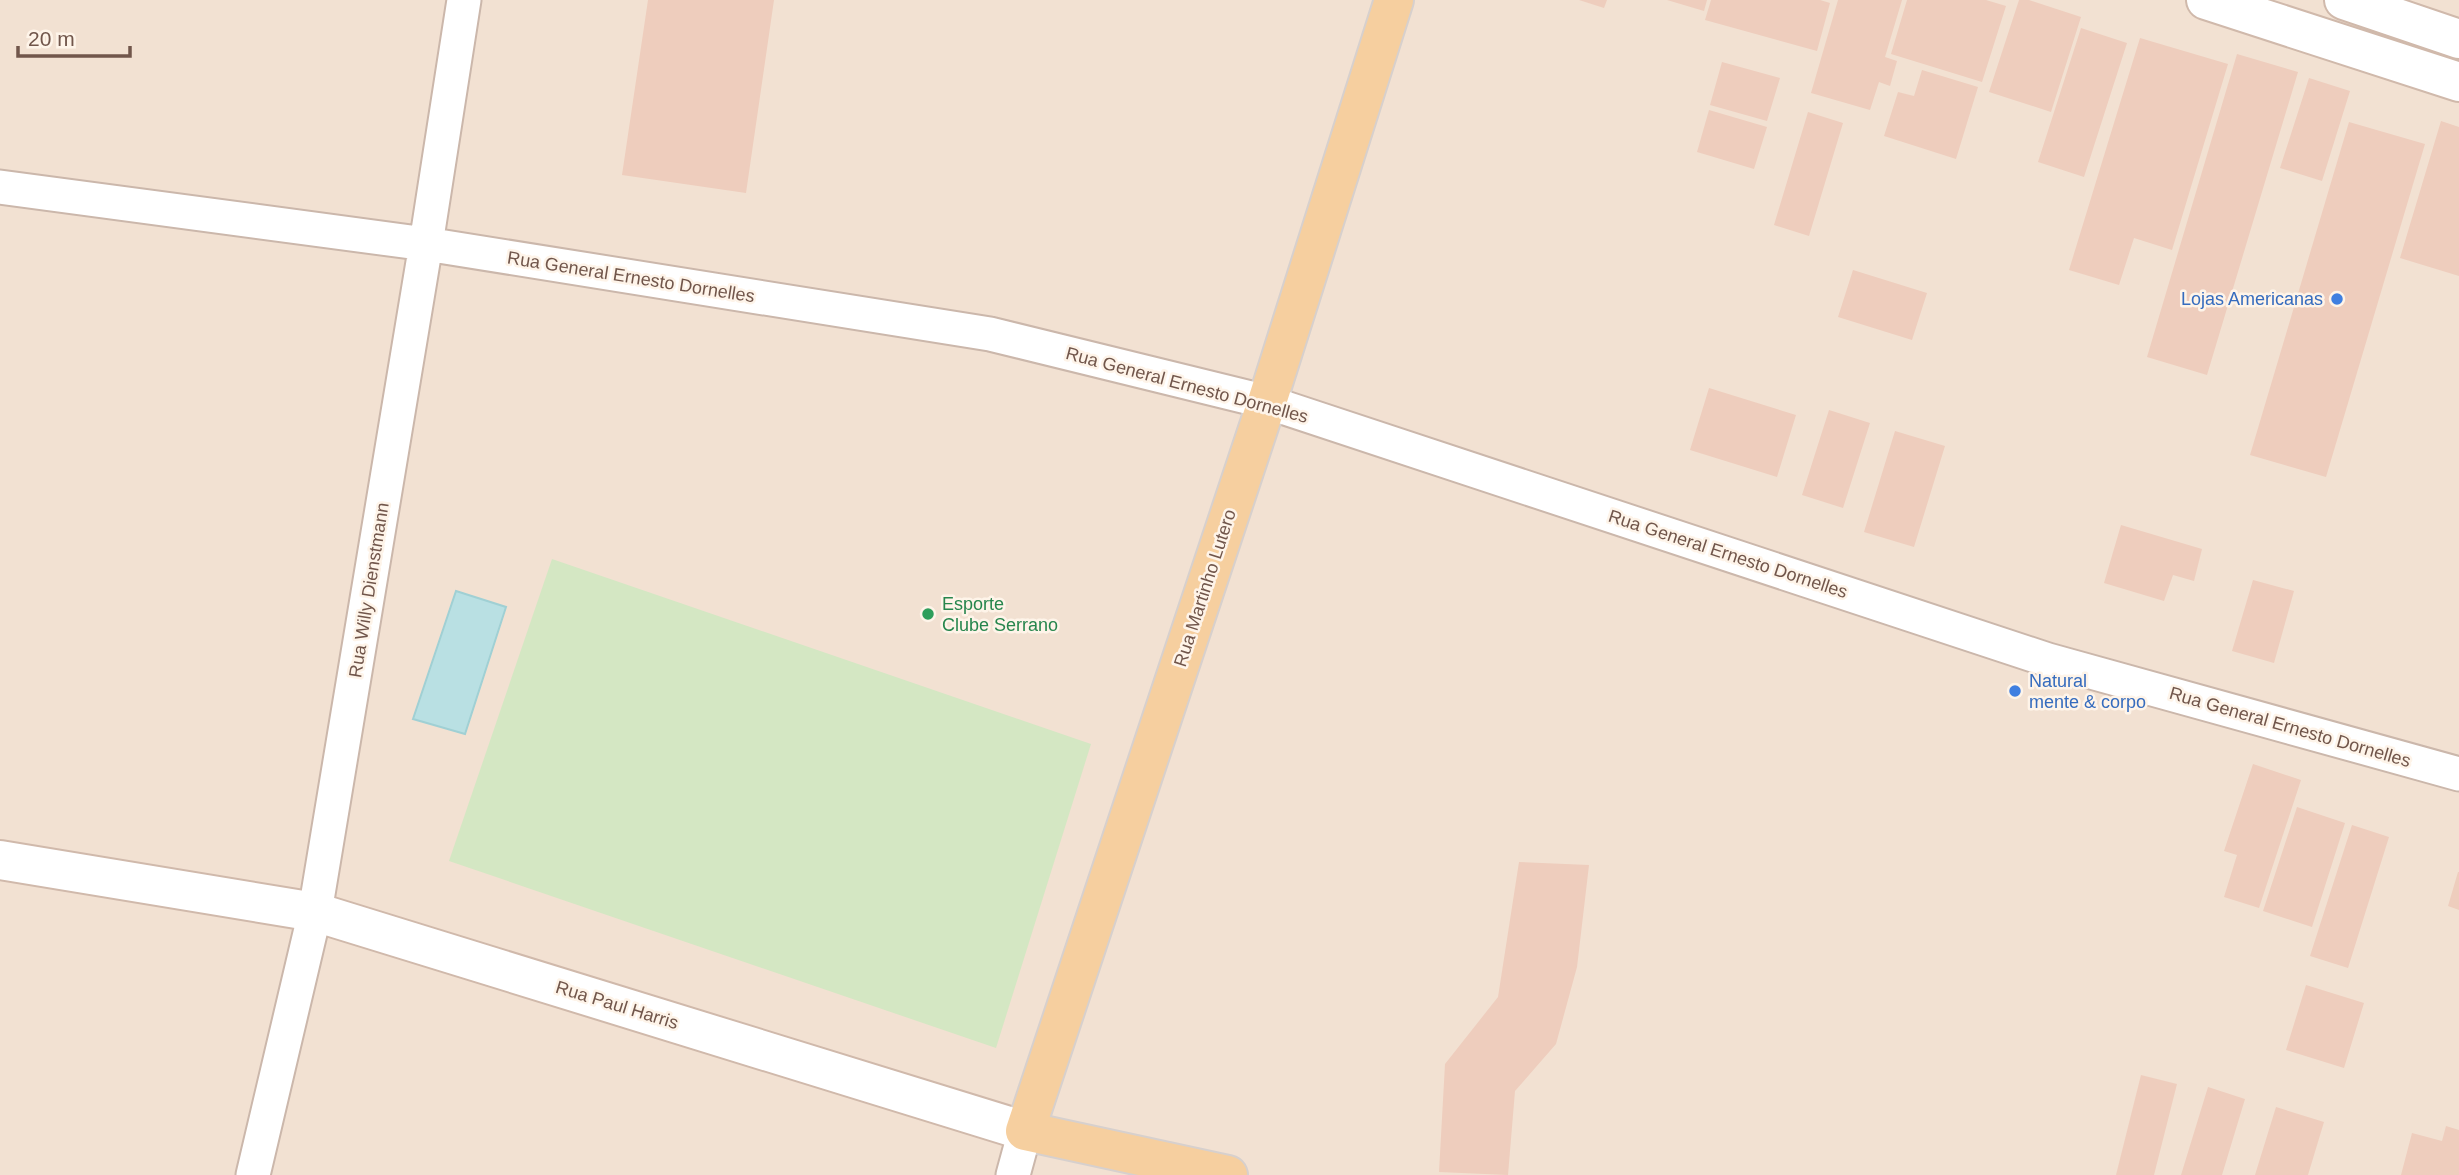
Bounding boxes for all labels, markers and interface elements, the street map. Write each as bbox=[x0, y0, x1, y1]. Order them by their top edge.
scale bar bbox=[18, 14, 130, 58]
text: 20 m bbox=[28, 27, 75, 50]
street label: Rua General Ernesto Dornelles bbox=[506, 248, 756, 306]
place label: Lojas Americanas bbox=[2181, 289, 2323, 309]
marker: Lojas Americanas bbox=[2329, 291, 2345, 307]
street label: Rua General Ernesto Dornelles bbox=[1064, 343, 1310, 427]
street label: Rua Willy Dienstmann bbox=[345, 501, 393, 679]
street label: Rua General Ernesto Dornelles bbox=[1606, 506, 1850, 602]
street label: Rua Martinho Lutero bbox=[1170, 507, 1240, 669]
place label: Esporte Clube Serrano bbox=[942, 594, 1058, 635]
marker: Esporte Clube Serrano bbox=[920, 606, 936, 622]
place label: Natural mente & corpo bbox=[2029, 671, 2146, 712]
marker: Natural mente & corpo bbox=[2007, 683, 2023, 699]
street label: Rua General Ernesto Dornelles bbox=[2167, 683, 2413, 771]
street label: Rua Paul Harris bbox=[553, 977, 681, 1033]

